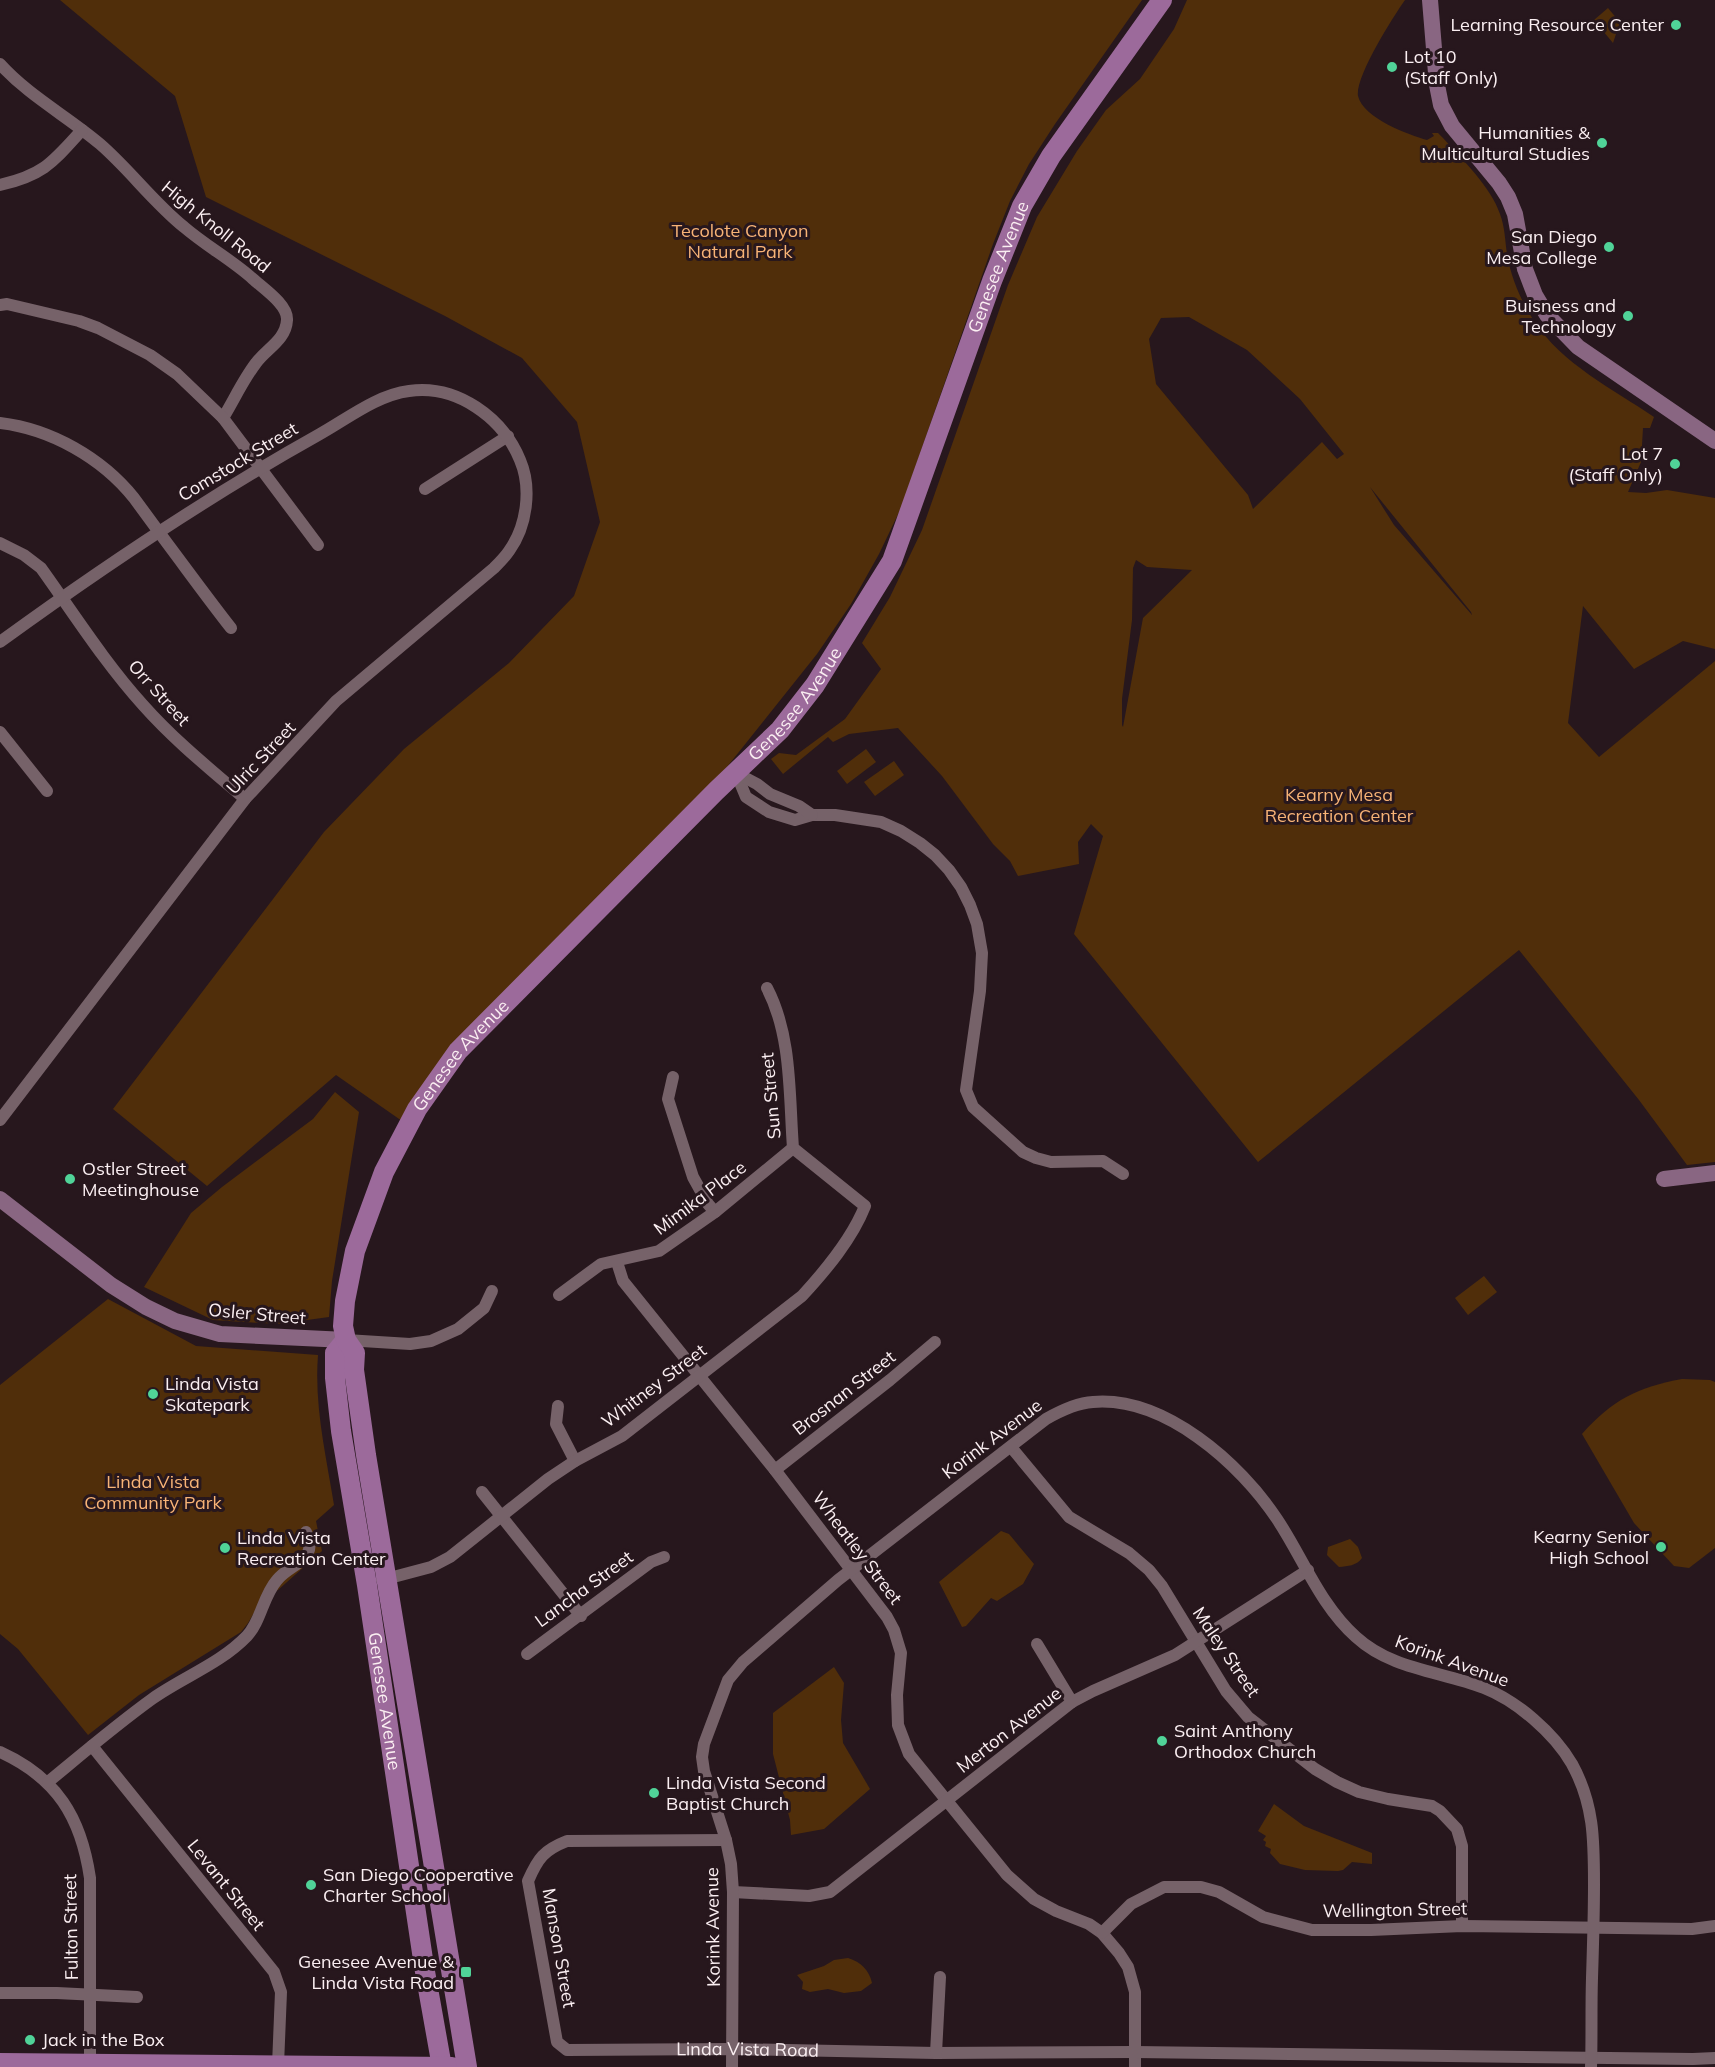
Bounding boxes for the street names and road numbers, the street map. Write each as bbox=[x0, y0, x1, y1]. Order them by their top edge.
street label: High Knoll Road bbox=[157, 176, 276, 278]
street label: Genesee Avenue bbox=[962, 198, 1034, 336]
street label: Comstock Street bbox=[174, 417, 302, 506]
street label: Genesee Avenue bbox=[743, 643, 847, 766]
street label: Orr Street bbox=[124, 655, 195, 731]
street label: Ulric Street bbox=[221, 716, 300, 799]
street label: Genesee Avenue bbox=[407, 994, 514, 1116]
street label: Sun Street bbox=[755, 1052, 786, 1140]
street label: Mimika Place bbox=[649, 1155, 750, 1240]
street label: Osler Street bbox=[207, 1298, 307, 1329]
street label: Whitney Street bbox=[597, 1339, 711, 1433]
street label: Brosnan Street bbox=[788, 1345, 900, 1440]
street label: Korink Avenue bbox=[937, 1393, 1046, 1484]
street label: Wheatley Street bbox=[807, 1487, 907, 1609]
street label: Lancha Street bbox=[530, 1545, 637, 1632]
street label: Maley Street bbox=[1188, 1602, 1265, 1701]
street label: Korink Avenue bbox=[1392, 1629, 1512, 1692]
street label: Genesee Avenue bbox=[363, 1630, 407, 1772]
street label: Merton Avenue bbox=[952, 1682, 1066, 1778]
street label: Levant Street bbox=[183, 1834, 270, 1935]
street label: Korink Avenue bbox=[700, 1867, 725, 1987]
street label: Fulton Street bbox=[58, 1874, 83, 1980]
street label: Manson Street bbox=[538, 1886, 581, 2010]
street label: Wellington Street bbox=[1323, 1897, 1467, 1922]
street label: Linda Vista Road bbox=[676, 2037, 819, 2062]

